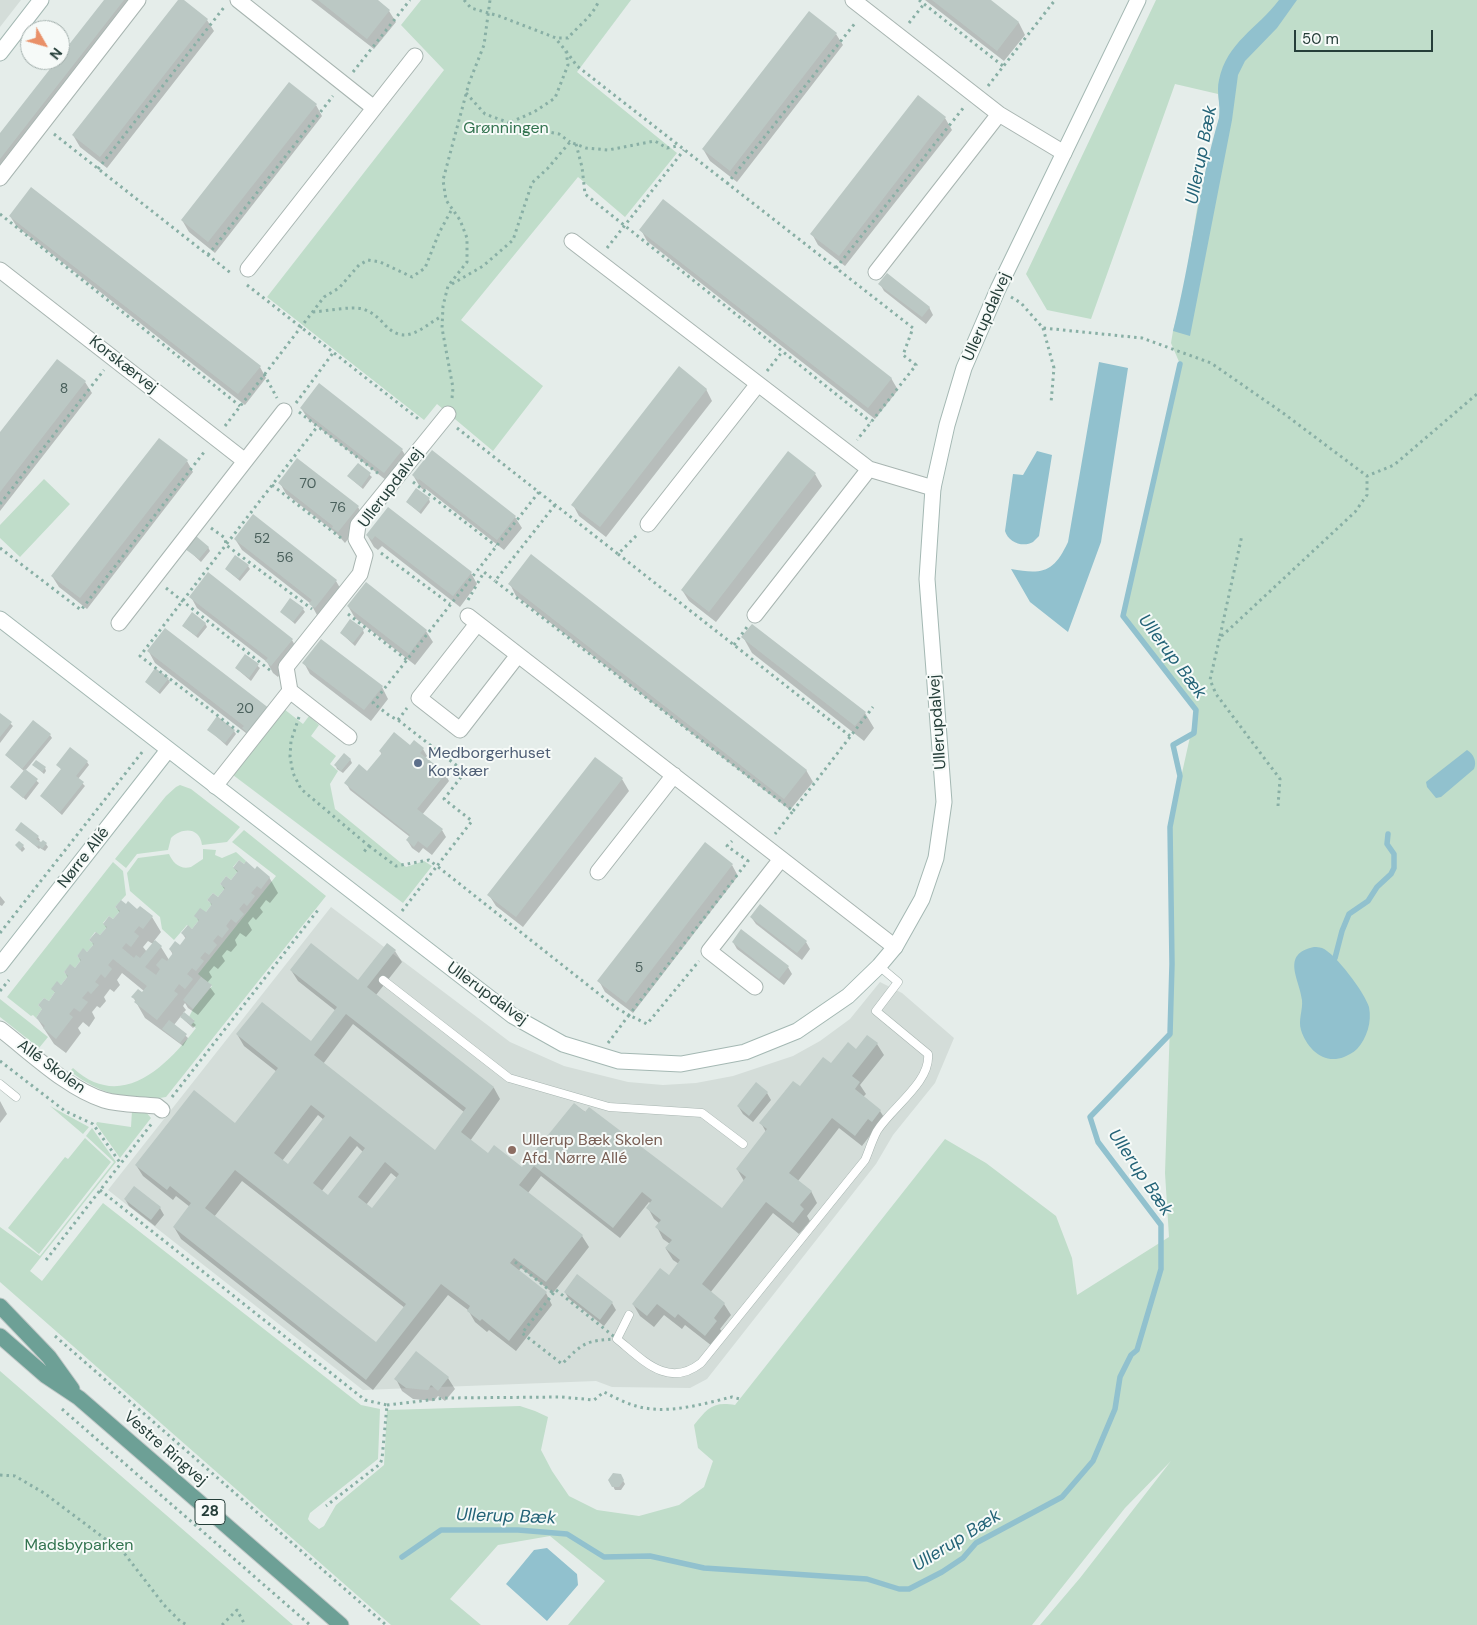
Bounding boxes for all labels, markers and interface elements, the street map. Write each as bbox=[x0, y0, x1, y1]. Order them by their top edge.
north arrow bbox=[20, 20, 70, 70]
scale bar bbox=[1297, 20, 1436, 52]
text: 50 m bbox=[1302, 29, 1339, 49]
text: N bbox=[46, 44, 66, 63]
water label: Ullerup Bæk bbox=[1182, 104, 1222, 206]
park label: Grønningen bbox=[463, 119, 549, 139]
street label: Ullerupdalvej bbox=[959, 270, 1015, 364]
street label: Korskærvej bbox=[85, 332, 161, 398]
house number: 8 bbox=[60, 381, 68, 397]
street label: Ullerupdalvej bbox=[355, 444, 427, 532]
house number: 70 bbox=[300, 476, 316, 492]
house number: 76 bbox=[330, 500, 346, 516]
house number: 52 bbox=[254, 531, 270, 547]
house number: 56 bbox=[276, 550, 294, 566]
water label: Ullerup Bæk bbox=[1133, 611, 1211, 703]
street label: Ullerupdalvej bbox=[925, 674, 951, 770]
house number: 20 bbox=[236, 701, 254, 717]
place label: Medborgerhuset Korskær bbox=[428, 744, 551, 782]
marker: Medborgerhuset Korskær bbox=[412, 757, 424, 769]
street label: Nørre Allé bbox=[54, 824, 114, 892]
street label: Ullerupdalvej bbox=[443, 958, 531, 1030]
house number: 5 bbox=[635, 960, 643, 976]
street label: Allé Skolen bbox=[13, 1036, 89, 1098]
water label: Ullerup Bæk bbox=[1103, 1125, 1177, 1221]
place label: Ullerup Bæk Skolen Afd. Nørre Allé bbox=[522, 1131, 663, 1169]
marker: Ullerup Bæk Skolen Afd. Nørre Allé bbox=[506, 1144, 518, 1156]
street label: Vestre Ringvej bbox=[119, 1408, 211, 1490]
road number: 28 bbox=[195, 1500, 225, 1524]
water label: Ullerup Bæk bbox=[456, 1504, 556, 1530]
water label: Ullerup Bæk bbox=[909, 1505, 1005, 1577]
park label: Madsbyparken bbox=[25, 1536, 133, 1556]

